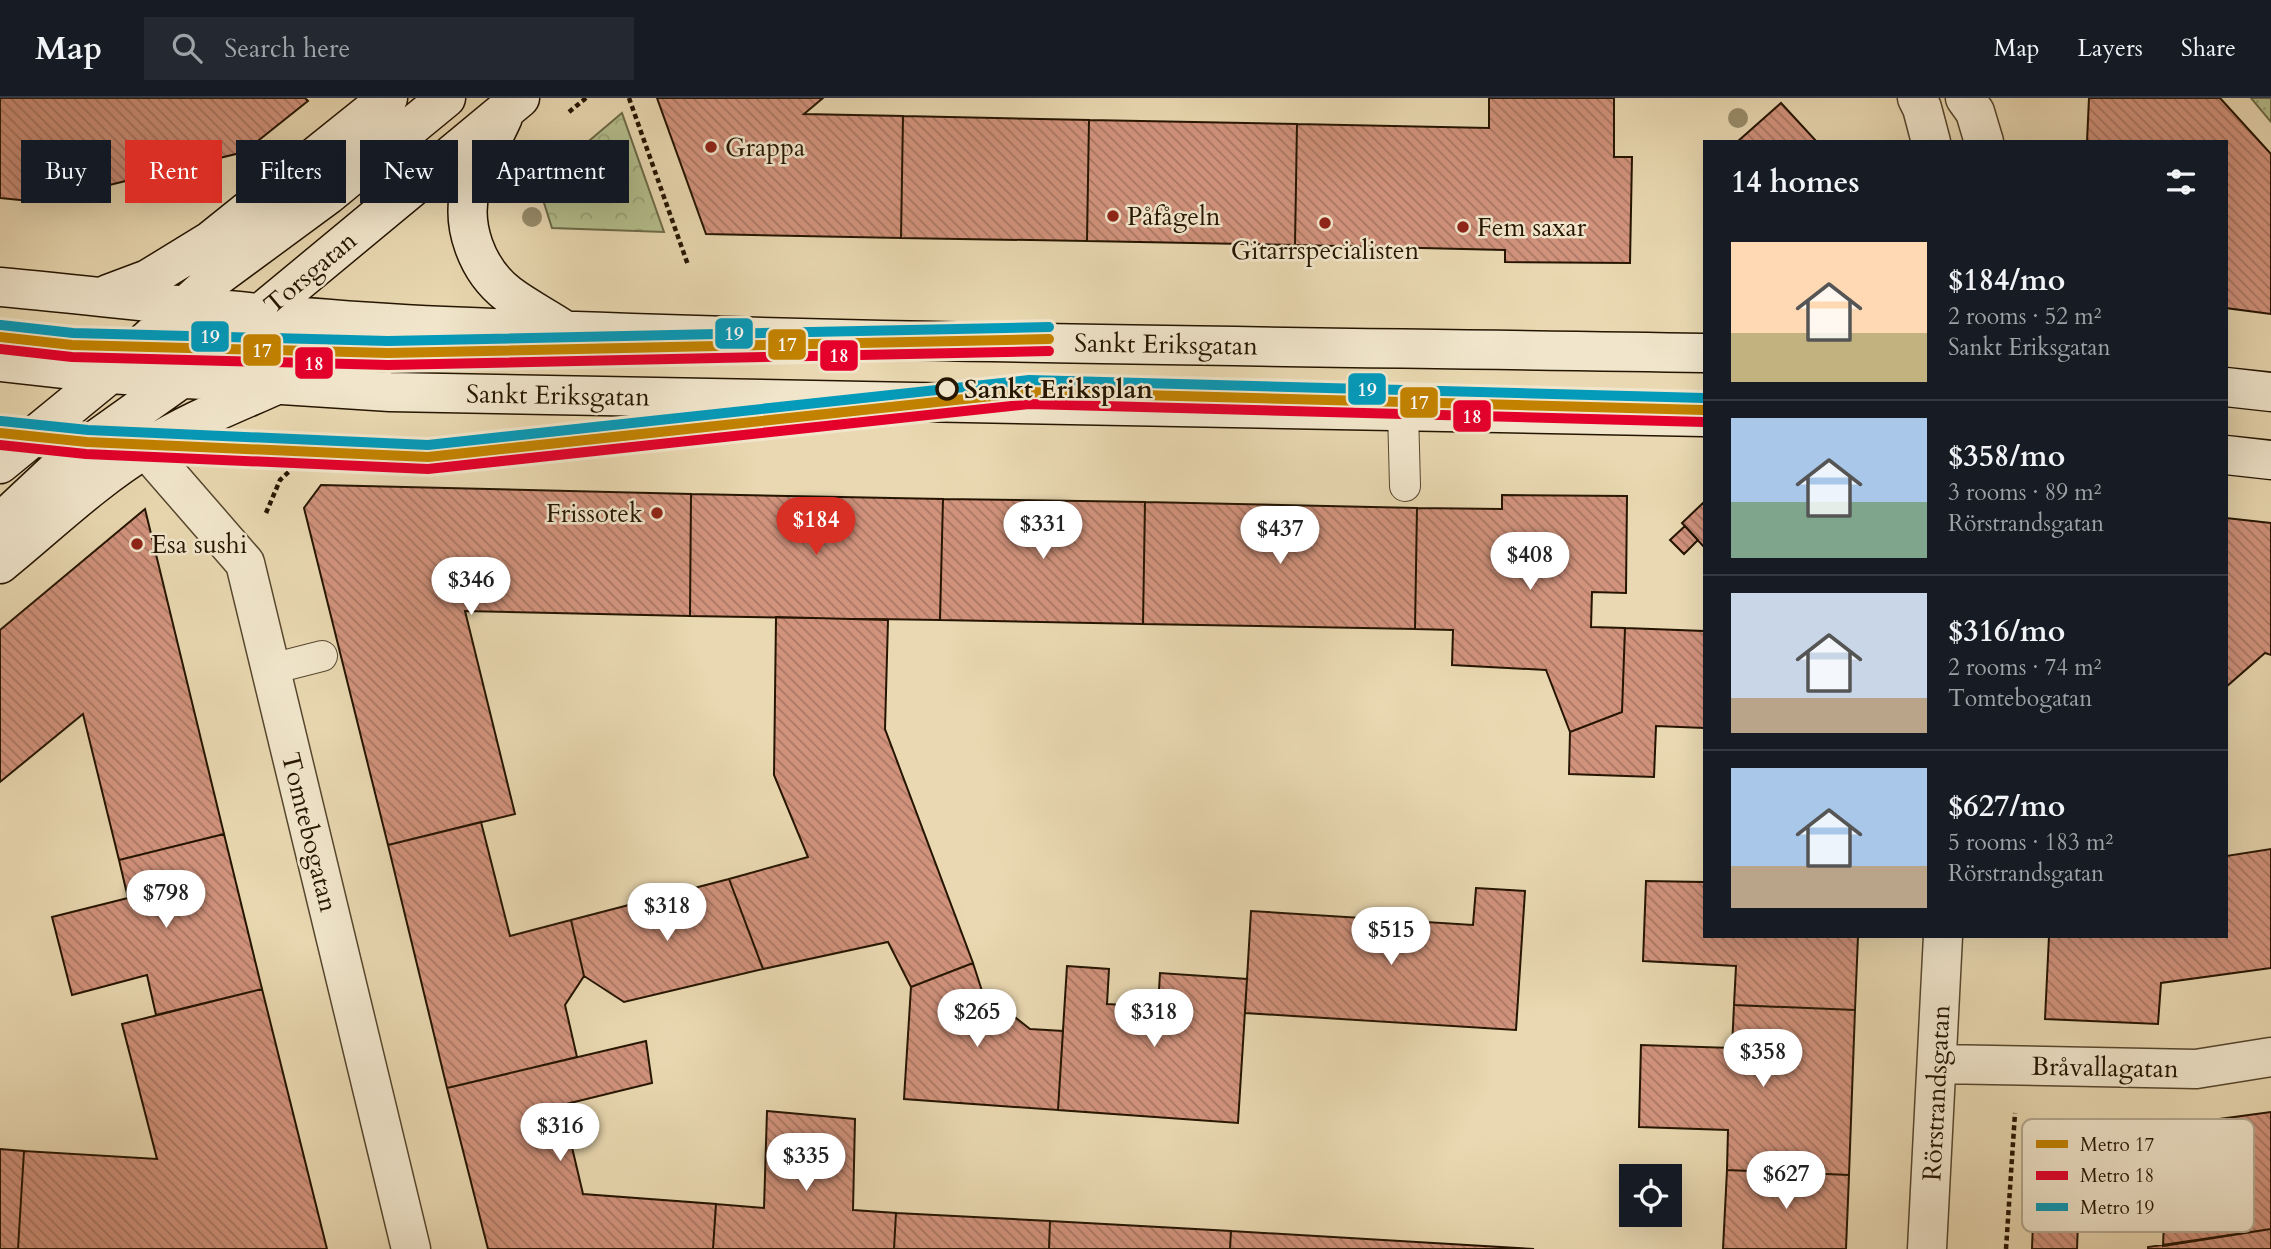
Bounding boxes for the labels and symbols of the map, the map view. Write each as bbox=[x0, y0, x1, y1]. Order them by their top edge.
place label: Grappa bbox=[725, 130, 805, 165]
marker: Grappa bbox=[703, 139, 719, 155]
place label: Påfågeln bbox=[1127, 199, 1221, 234]
marker: Påfågeln bbox=[1105, 208, 1121, 224]
place label: Fem saxar bbox=[1477, 210, 1587, 245]
marker: Gitarrspecialisten bbox=[1317, 215, 1333, 231]
marker: Fem saxar bbox=[1455, 219, 1471, 235]
street label: Torsgatan bbox=[256, 223, 364, 322]
place label: Gitarrspecialisten bbox=[1231, 233, 1419, 268]
line badge: 19 bbox=[714, 317, 754, 350]
line badge: 19 bbox=[190, 320, 230, 353]
text: 19 bbox=[724, 321, 744, 347]
text: 19 bbox=[200, 324, 220, 350]
street label: Sankt Eriksgatan bbox=[1074, 325, 1258, 364]
line badge: 17 bbox=[767, 328, 807, 361]
text: 17 bbox=[777, 332, 797, 358]
line badge: 17 bbox=[242, 333, 282, 367]
text: 17 bbox=[252, 338, 272, 364]
line badge: 18 bbox=[819, 339, 859, 372]
text: 18 bbox=[829, 343, 849, 369]
line badge: 18 bbox=[294, 346, 334, 380]
text: 18 bbox=[304, 351, 324, 377]
place label: Sankt Eriksplan bbox=[964, 372, 1153, 407]
line badge: 19 bbox=[1347, 372, 1387, 406]
street label: Sankt Eriksgatan bbox=[466, 376, 650, 415]
text: 19 bbox=[1357, 377, 1377, 403]
marker: Sankt Eriksplan bbox=[936, 378, 958, 400]
line badge: 17 bbox=[1399, 386, 1439, 419]
text: 17 bbox=[1409, 390, 1429, 416]
line badge: 18 bbox=[1452, 399, 1492, 433]
text: 18 bbox=[1462, 404, 1482, 430]
place label: Frissotek bbox=[546, 496, 643, 531]
pin: $184 bbox=[775, 498, 857, 557]
pin: $331 bbox=[1002, 502, 1084, 561]
marker: Frissotek bbox=[649, 505, 665, 521]
pin: $437 bbox=[1239, 506, 1321, 566]
place label: Esa sushi bbox=[151, 527, 247, 562]
pin: $408 bbox=[1489, 532, 1571, 592]
marker: Esa sushi bbox=[129, 536, 145, 552]
pin: $346 bbox=[430, 558, 512, 617]
street label: Tomtebogatan bbox=[273, 749, 346, 916]
pin: $798 bbox=[125, 870, 207, 930]
pin: $318 bbox=[626, 884, 708, 943]
pin: $515 bbox=[1350, 908, 1432, 967]
pin: $265 bbox=[936, 990, 1018, 1049]
pin: $318 bbox=[1113, 990, 1195, 1049]
street label: Rörstrandsgatan bbox=[1914, 1004, 1959, 1182]
pin: $358 bbox=[1722, 1030, 1804, 1089]
street label: Bråvallagatan bbox=[2031, 1049, 2179, 1086]
pin: $316 bbox=[519, 1104, 601, 1163]
legend bbox=[2022, 1119, 2254, 1232]
text: Metro 17 bbox=[2080, 1132, 2155, 1158]
pin: $335 bbox=[765, 1134, 847, 1193]
pin: $627 bbox=[1745, 1152, 1827, 1211]
text: Metro 18 bbox=[2080, 1163, 2154, 1189]
text: Metro 19 bbox=[2080, 1195, 2155, 1221]

